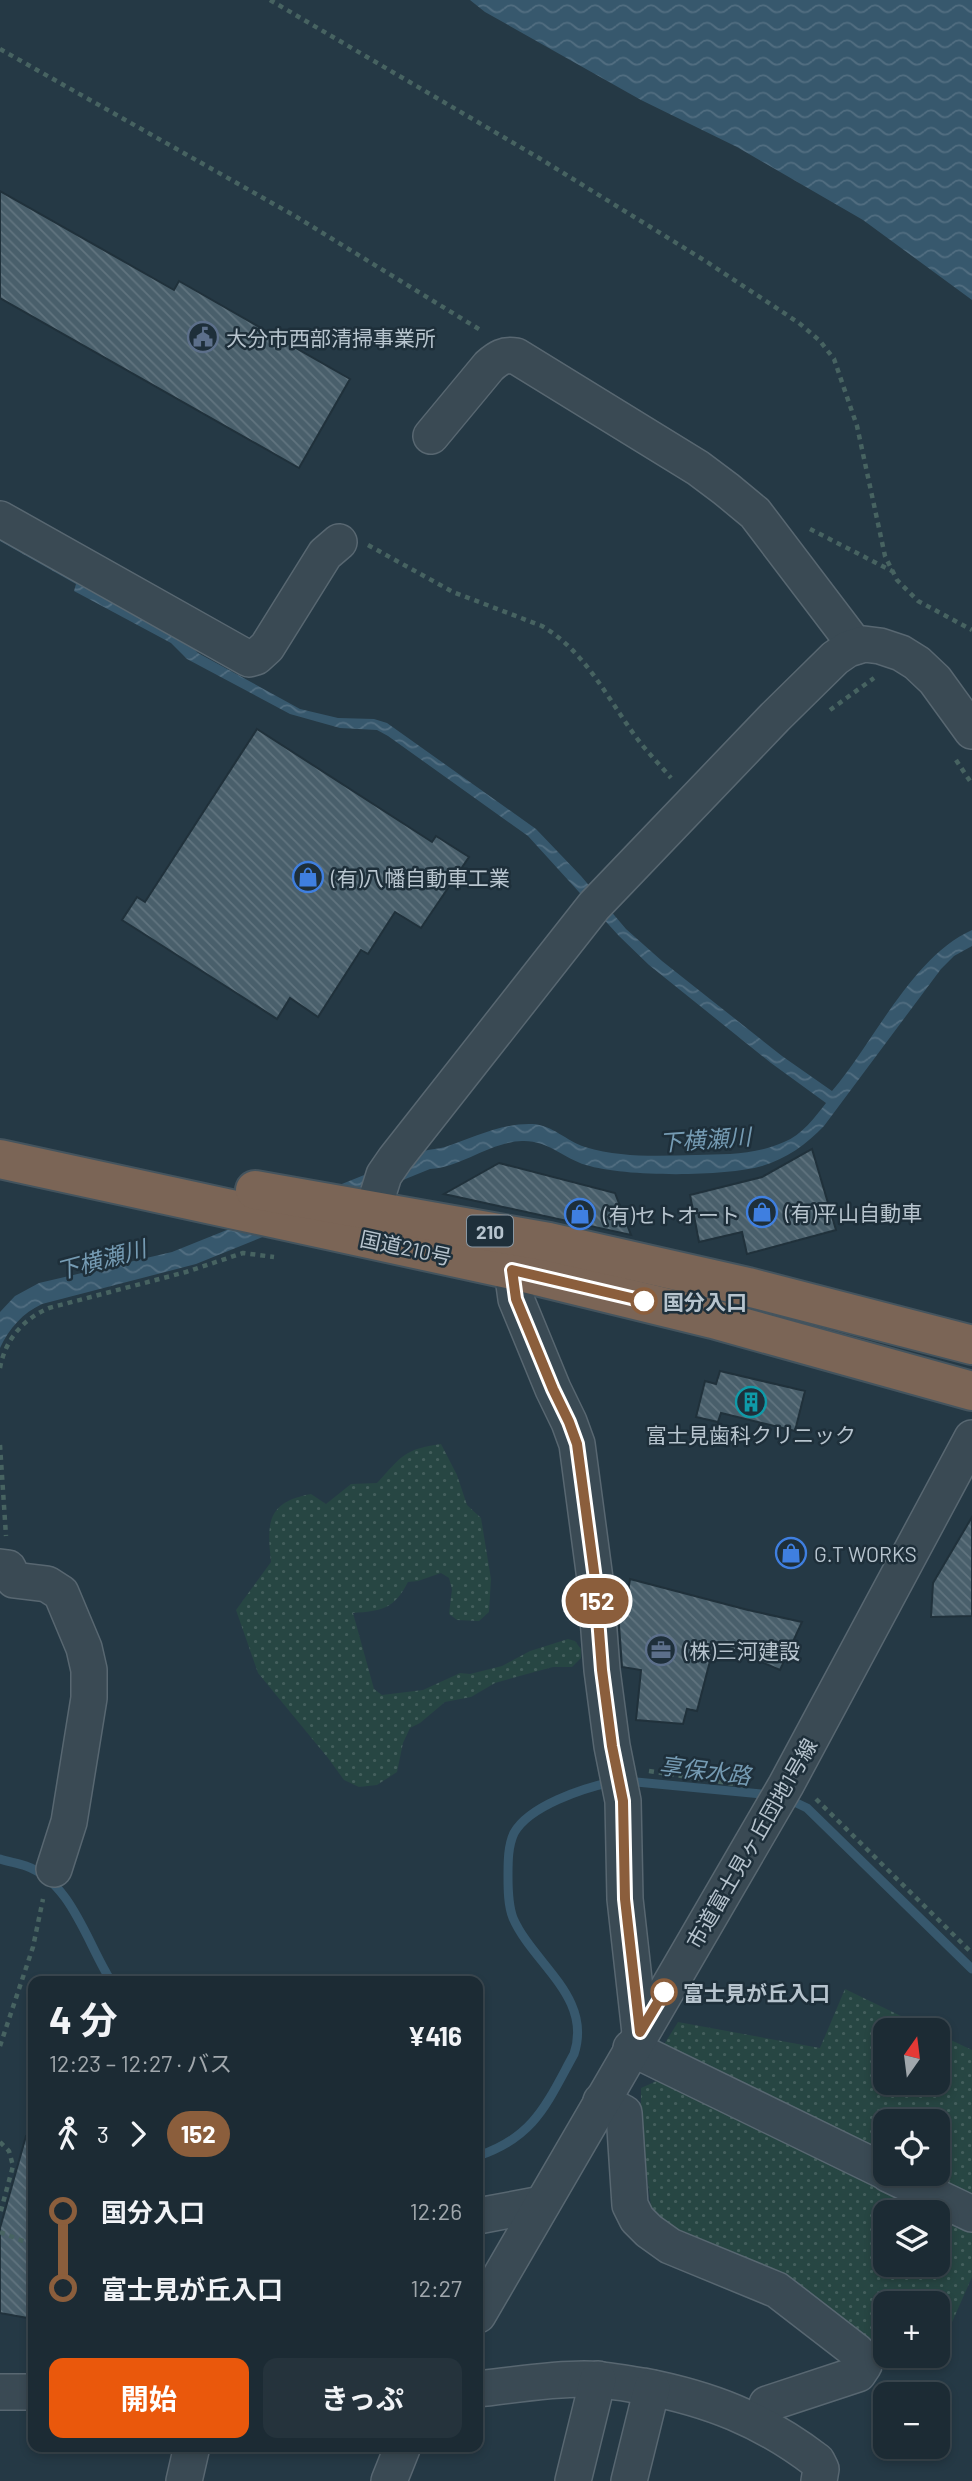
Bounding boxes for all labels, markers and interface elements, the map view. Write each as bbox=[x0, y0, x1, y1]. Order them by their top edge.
public building icon: 大分市西部清掃事業所 bbox=[186, 320, 220, 354]
place label: 大分市西部清掃事業所 bbox=[226, 325, 436, 350]
shop icon: (有)八幡自動車工業 bbox=[291, 860, 325, 894]
place label: (有)八幡自動車工業 bbox=[330, 865, 510, 890]
water label: 下横瀬川 bbox=[658, 1122, 755, 1156]
shop icon: (有)平山自動車 bbox=[745, 1195, 779, 1229]
shop icon: (有)セトオート bbox=[563, 1197, 597, 1231]
place label: (有)平山自動車 bbox=[784, 1200, 922, 1225]
place label: (有)セトオート bbox=[602, 1202, 740, 1227]
road number: 210 bbox=[467, 1216, 513, 1246]
street label: 国道210号 bbox=[358, 1225, 454, 1269]
water label: 下横瀬川 bbox=[53, 1233, 152, 1284]
marker: 国分入口 bbox=[631, 1288, 657, 1314]
place label: 国分入口 bbox=[663, 1289, 747, 1314]
building icon: 富士見歯科クリニック bbox=[734, 1385, 768, 1419]
place label: 富士見歯科クリニック bbox=[646, 1422, 856, 1447]
shop icon: G.T WORKS bbox=[774, 1536, 808, 1570]
place label: G.T WORKS bbox=[814, 1541, 917, 1566]
line badge: 152 bbox=[557, 1578, 637, 1624]
text: 152 bbox=[580, 1586, 614, 1615]
office icon: (株)三河建設 bbox=[644, 1633, 678, 1667]
place label: (株)三河建設 bbox=[683, 1638, 800, 1663]
street label: 市道富士見ヶ丘団地1号線 bbox=[681, 1734, 821, 1952]
water label: 享保水路 bbox=[658, 1750, 754, 1790]
marker: 富士見が丘入口 bbox=[651, 1979, 677, 2005]
place label: 富士見が丘入口 bbox=[683, 1980, 830, 2005]
text: 4 分 bbox=[49, 1996, 118, 2042]
north arrow bbox=[873, 2018, 950, 2095]
map controls bbox=[873, 2018, 950, 2459]
text: ¥416 bbox=[408, 2020, 462, 2051]
text: 12:23 – 12:27 · バス bbox=[49, 2049, 232, 2077]
button: locate bbox=[873, 2109, 950, 2186]
icon: walk bbox=[49, 2115, 87, 2153]
icon: forward bbox=[119, 2115, 157, 2153]
text: 152 bbox=[181, 2119, 216, 2148]
text: 3 bbox=[97, 2120, 109, 2148]
text: 国分入口 bbox=[101, 2196, 205, 2227]
text: 12:26 bbox=[410, 2197, 462, 2225]
button: layers bbox=[873, 2200, 950, 2277]
text: 富士見が丘入口 bbox=[101, 2273, 283, 2304]
text: 12:27 bbox=[411, 2274, 462, 2302]
button: + bbox=[873, 2291, 950, 2368]
button: 開始 bbox=[49, 2358, 249, 2438]
button: きっぷ bbox=[263, 2358, 462, 2438]
button: − bbox=[873, 2382, 950, 2459]

